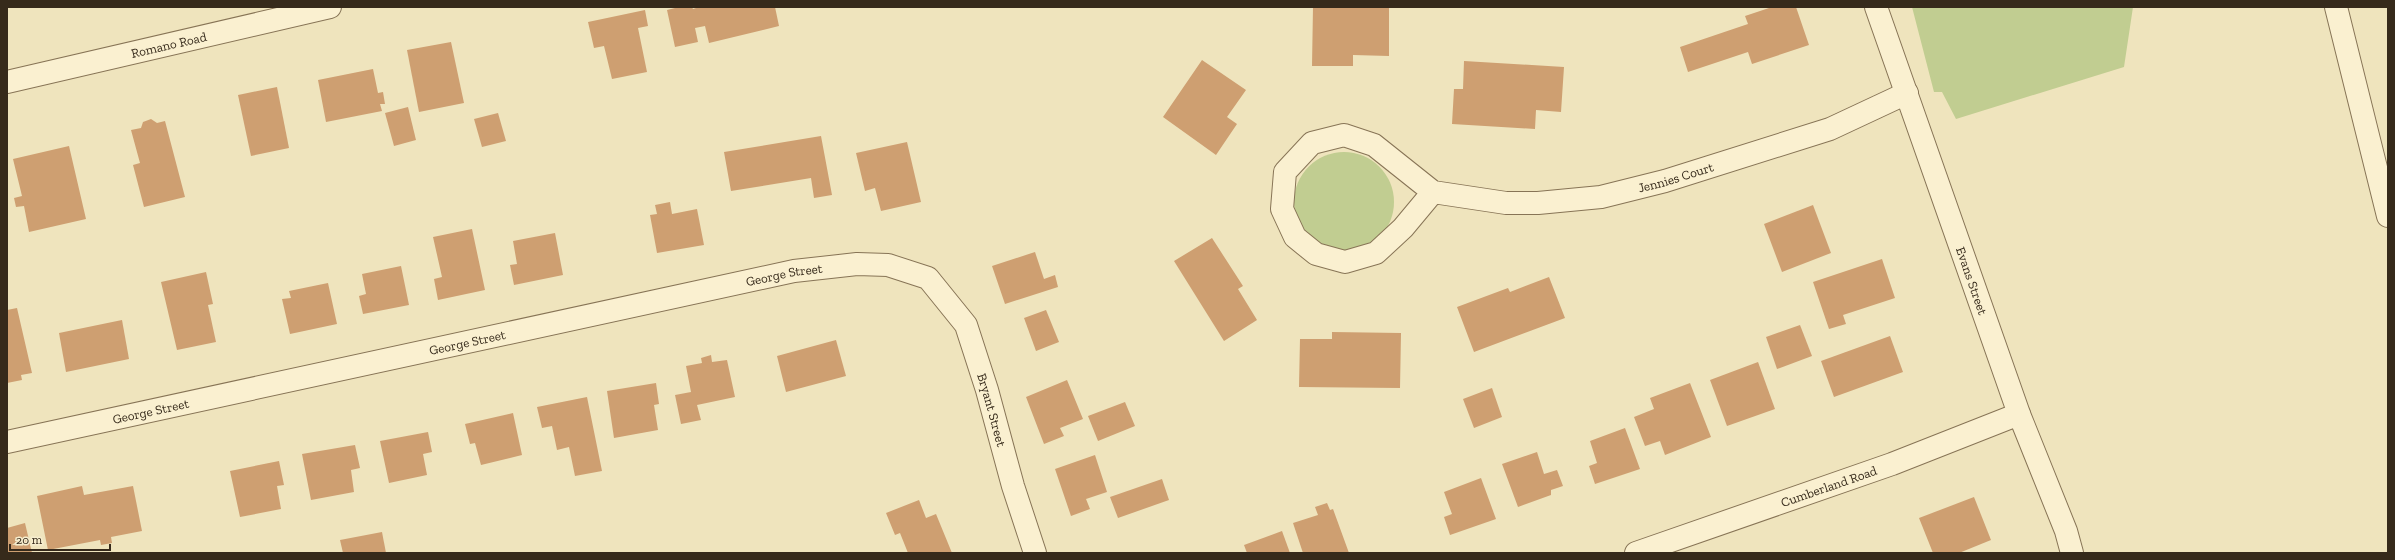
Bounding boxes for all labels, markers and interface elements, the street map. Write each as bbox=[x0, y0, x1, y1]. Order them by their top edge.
street label: Romano Road bbox=[129, 28, 208, 60]
street label: Jennies Court bbox=[1636, 159, 1715, 195]
street label: Evans Street bbox=[1953, 245, 1991, 317]
street label: George Street bbox=[744, 260, 823, 289]
street label: George Street bbox=[428, 326, 507, 358]
street label: Bryant Street bbox=[974, 371, 1010, 448]
street label: George Street bbox=[111, 395, 190, 426]
street label: Cumberland Road bbox=[1779, 462, 1879, 510]
scale bar bbox=[10, 526, 110, 552]
text: 20 m bbox=[16, 533, 43, 547]

